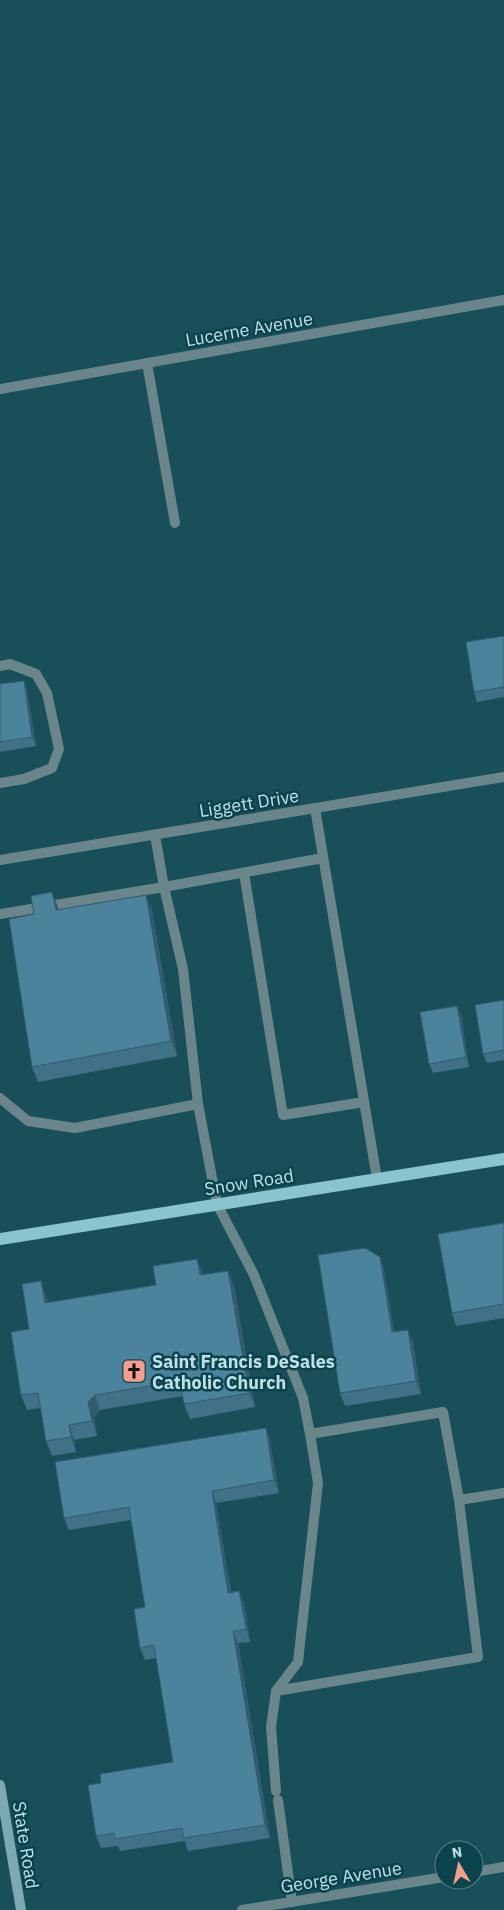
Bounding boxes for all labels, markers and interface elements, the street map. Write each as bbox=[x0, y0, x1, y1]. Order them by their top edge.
street label: Lucerne Avenue bbox=[184, 306, 315, 352]
street label: Liggett Drive bbox=[197, 784, 301, 822]
street label: Snow Road bbox=[203, 1164, 295, 1200]
place label: Saint Francis DeSales Catholic Church bbox=[152, 1350, 335, 1394]
church icon: Saint Francis DeSales Catholic Church bbox=[121, 1358, 147, 1384]
street label: State Road bbox=[8, 1800, 44, 1890]
north arrow bbox=[434, 1840, 484, 1890]
text: N bbox=[451, 1842, 463, 1862]
street label: George Avenue bbox=[279, 1856, 403, 1898]

